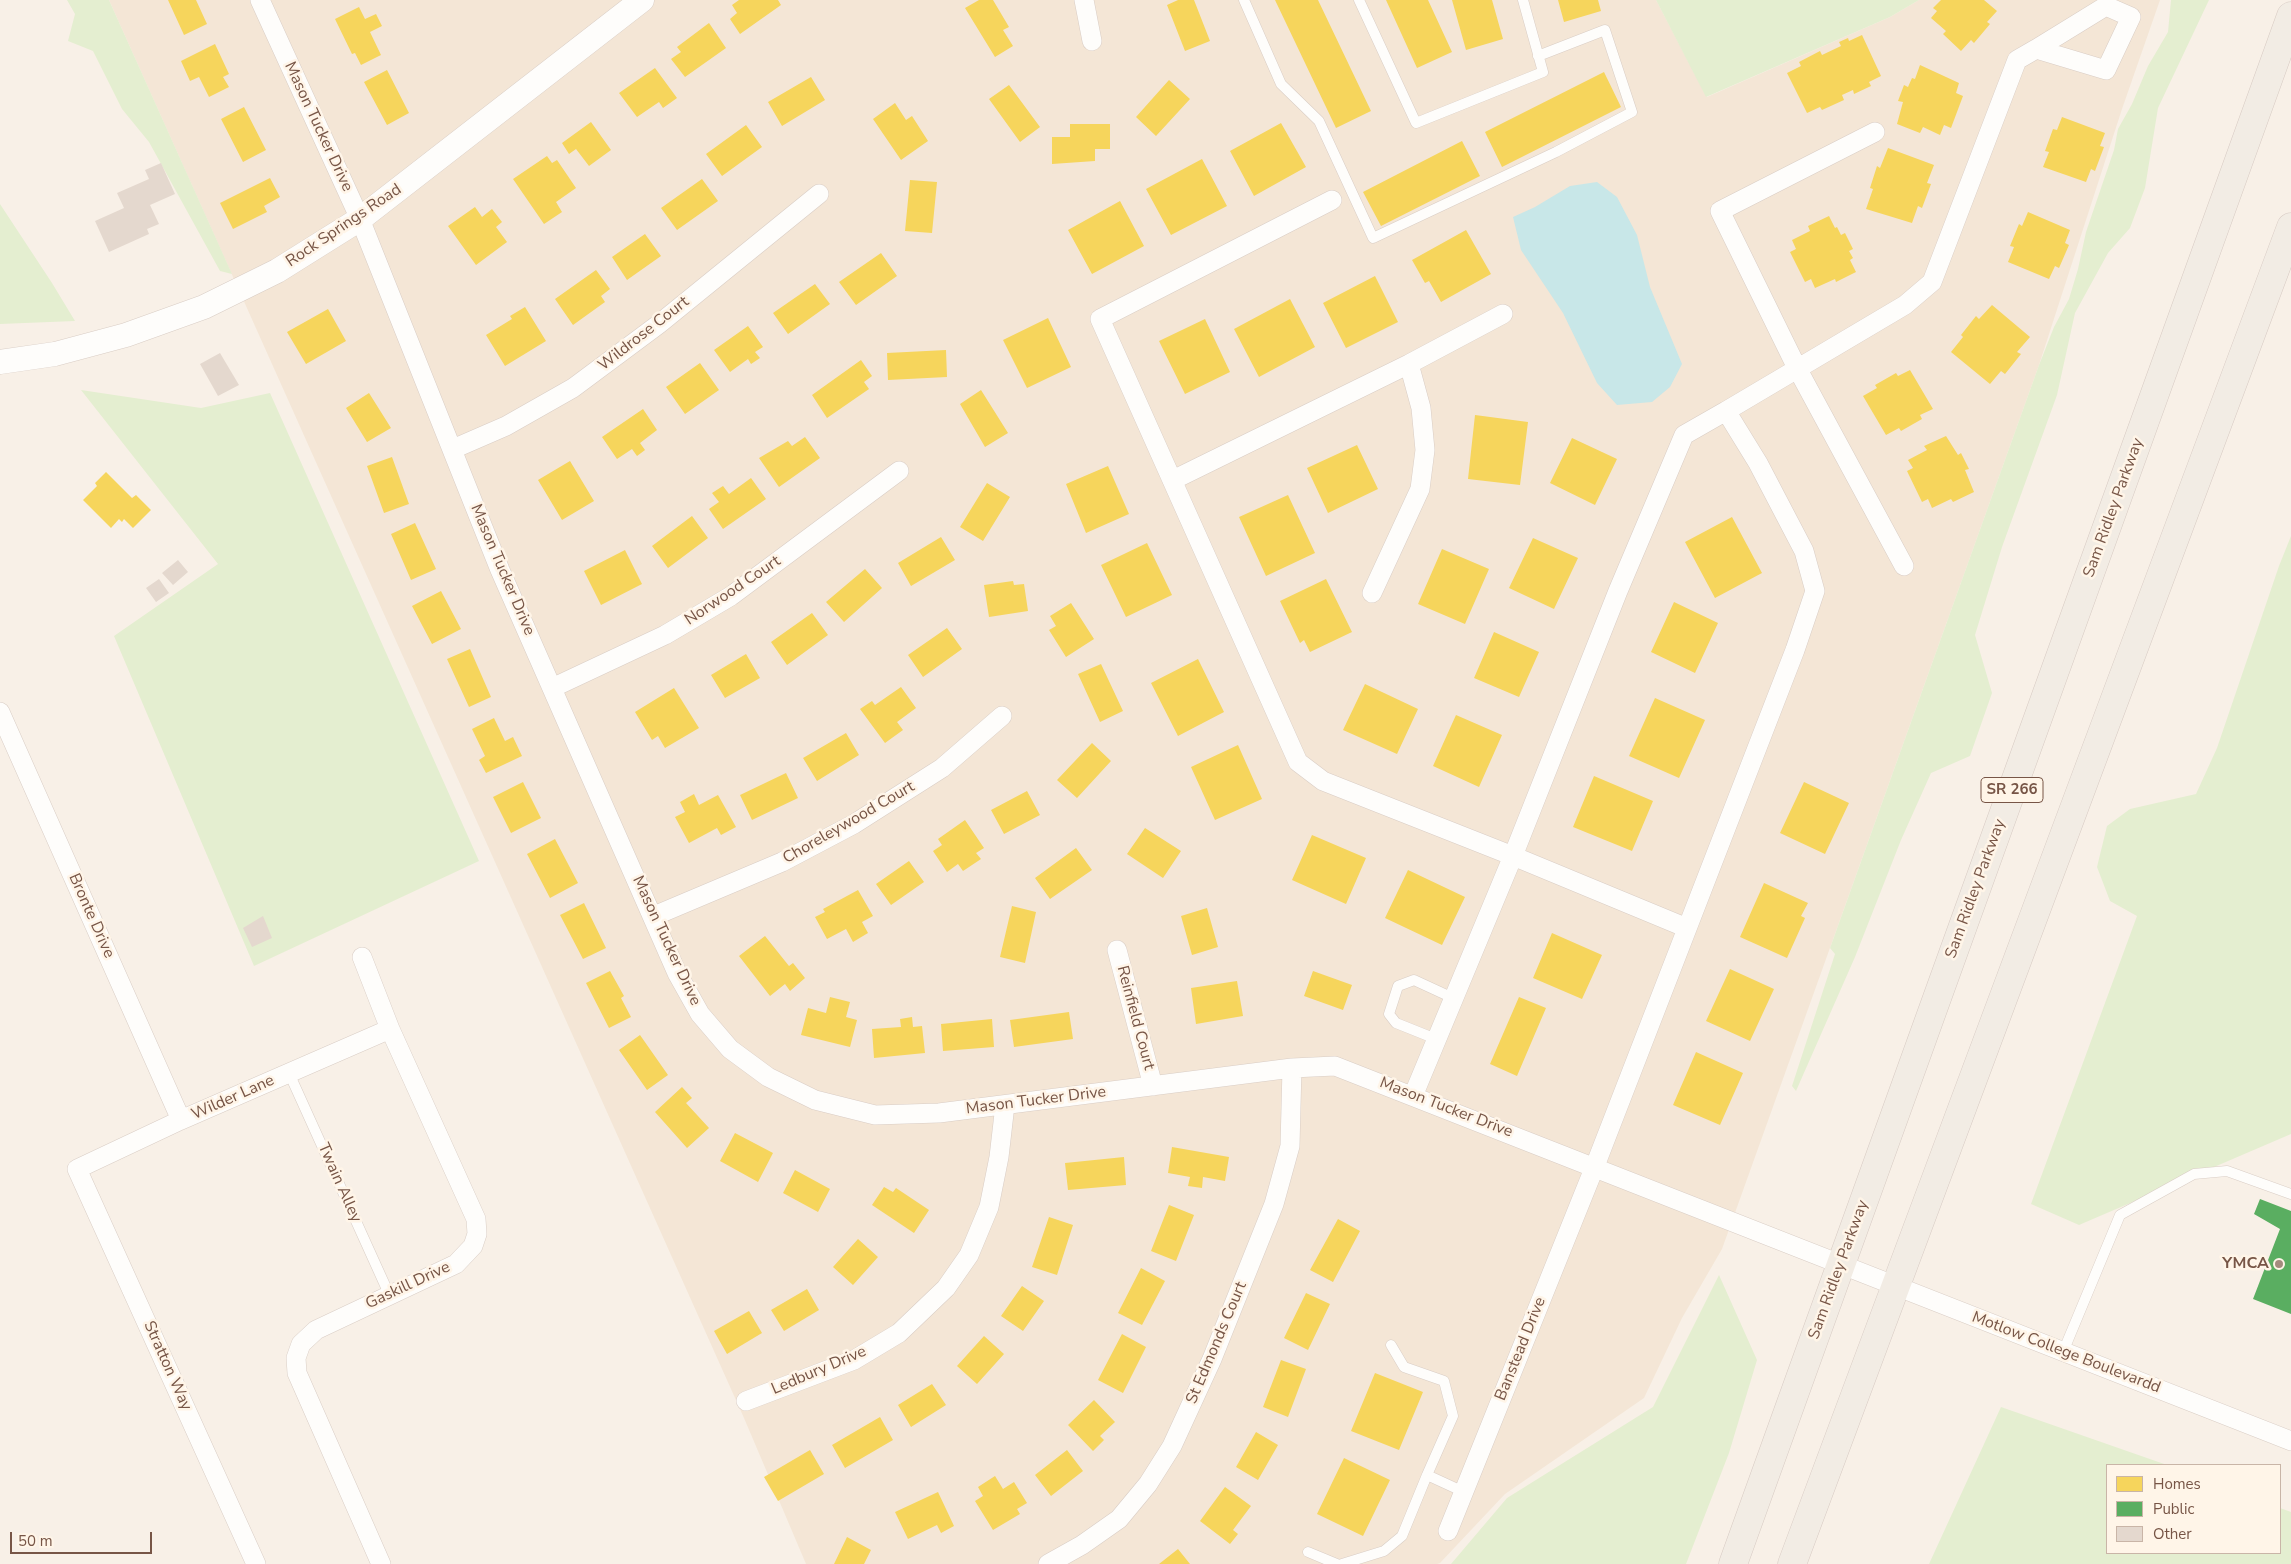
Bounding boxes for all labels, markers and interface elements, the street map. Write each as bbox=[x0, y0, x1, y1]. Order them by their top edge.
street label: Mason Tucker Drive bbox=[280, 59, 356, 195]
street label: Rock Springs Road bbox=[283, 180, 405, 272]
street label: Wildrose Court bbox=[595, 293, 693, 375]
street label: Sam Ridley Parkway bbox=[2080, 436, 2148, 580]
street label: Mason Tucker Drive bbox=[466, 501, 538, 639]
street label: Norwood Court bbox=[681, 552, 785, 630]
street label: Choreleywood Court bbox=[780, 777, 918, 869]
road number: SR 266 bbox=[1981, 778, 2043, 802]
street label: Sam Ridley Parkway bbox=[1942, 817, 2010, 961]
street label: Bronte Drive bbox=[64, 871, 118, 961]
street label: Mason Tucker Drive bbox=[628, 873, 704, 1009]
street label: Reinfield Court bbox=[1112, 964, 1158, 1072]
street label: Wilder Lane bbox=[189, 1071, 277, 1125]
street label: Mason Tucker Drive bbox=[1377, 1074, 1515, 1142]
street label: Mason Tucker Drive bbox=[965, 1083, 1107, 1119]
street label: Twain Alley bbox=[313, 1140, 365, 1226]
street label: Sam Ridley Parkway bbox=[1805, 1198, 1873, 1342]
place label: YMCA bbox=[2222, 1254, 2269, 1274]
street label: Gaskill Drive bbox=[363, 1258, 453, 1314]
marker: YMCA bbox=[2273, 1258, 2285, 1270]
street label: St Edmonds Court bbox=[1183, 1279, 1251, 1407]
street label: Banstead Drive bbox=[1492, 1294, 1550, 1404]
street label: Motlow College Boulevardd bbox=[1969, 1308, 2163, 1398]
street label: Stratton Way bbox=[139, 1318, 195, 1414]
street label: Ledbury Drive bbox=[769, 1342, 869, 1400]
legend bbox=[2106, 1464, 2281, 1554]
text: Homes bbox=[2153, 1474, 2201, 1494]
text: Public bbox=[2153, 1499, 2194, 1519]
scale bar bbox=[12, 1522, 155, 1554]
text: Other bbox=[2153, 1524, 2192, 1544]
text: 50 m bbox=[18, 1531, 53, 1551]

